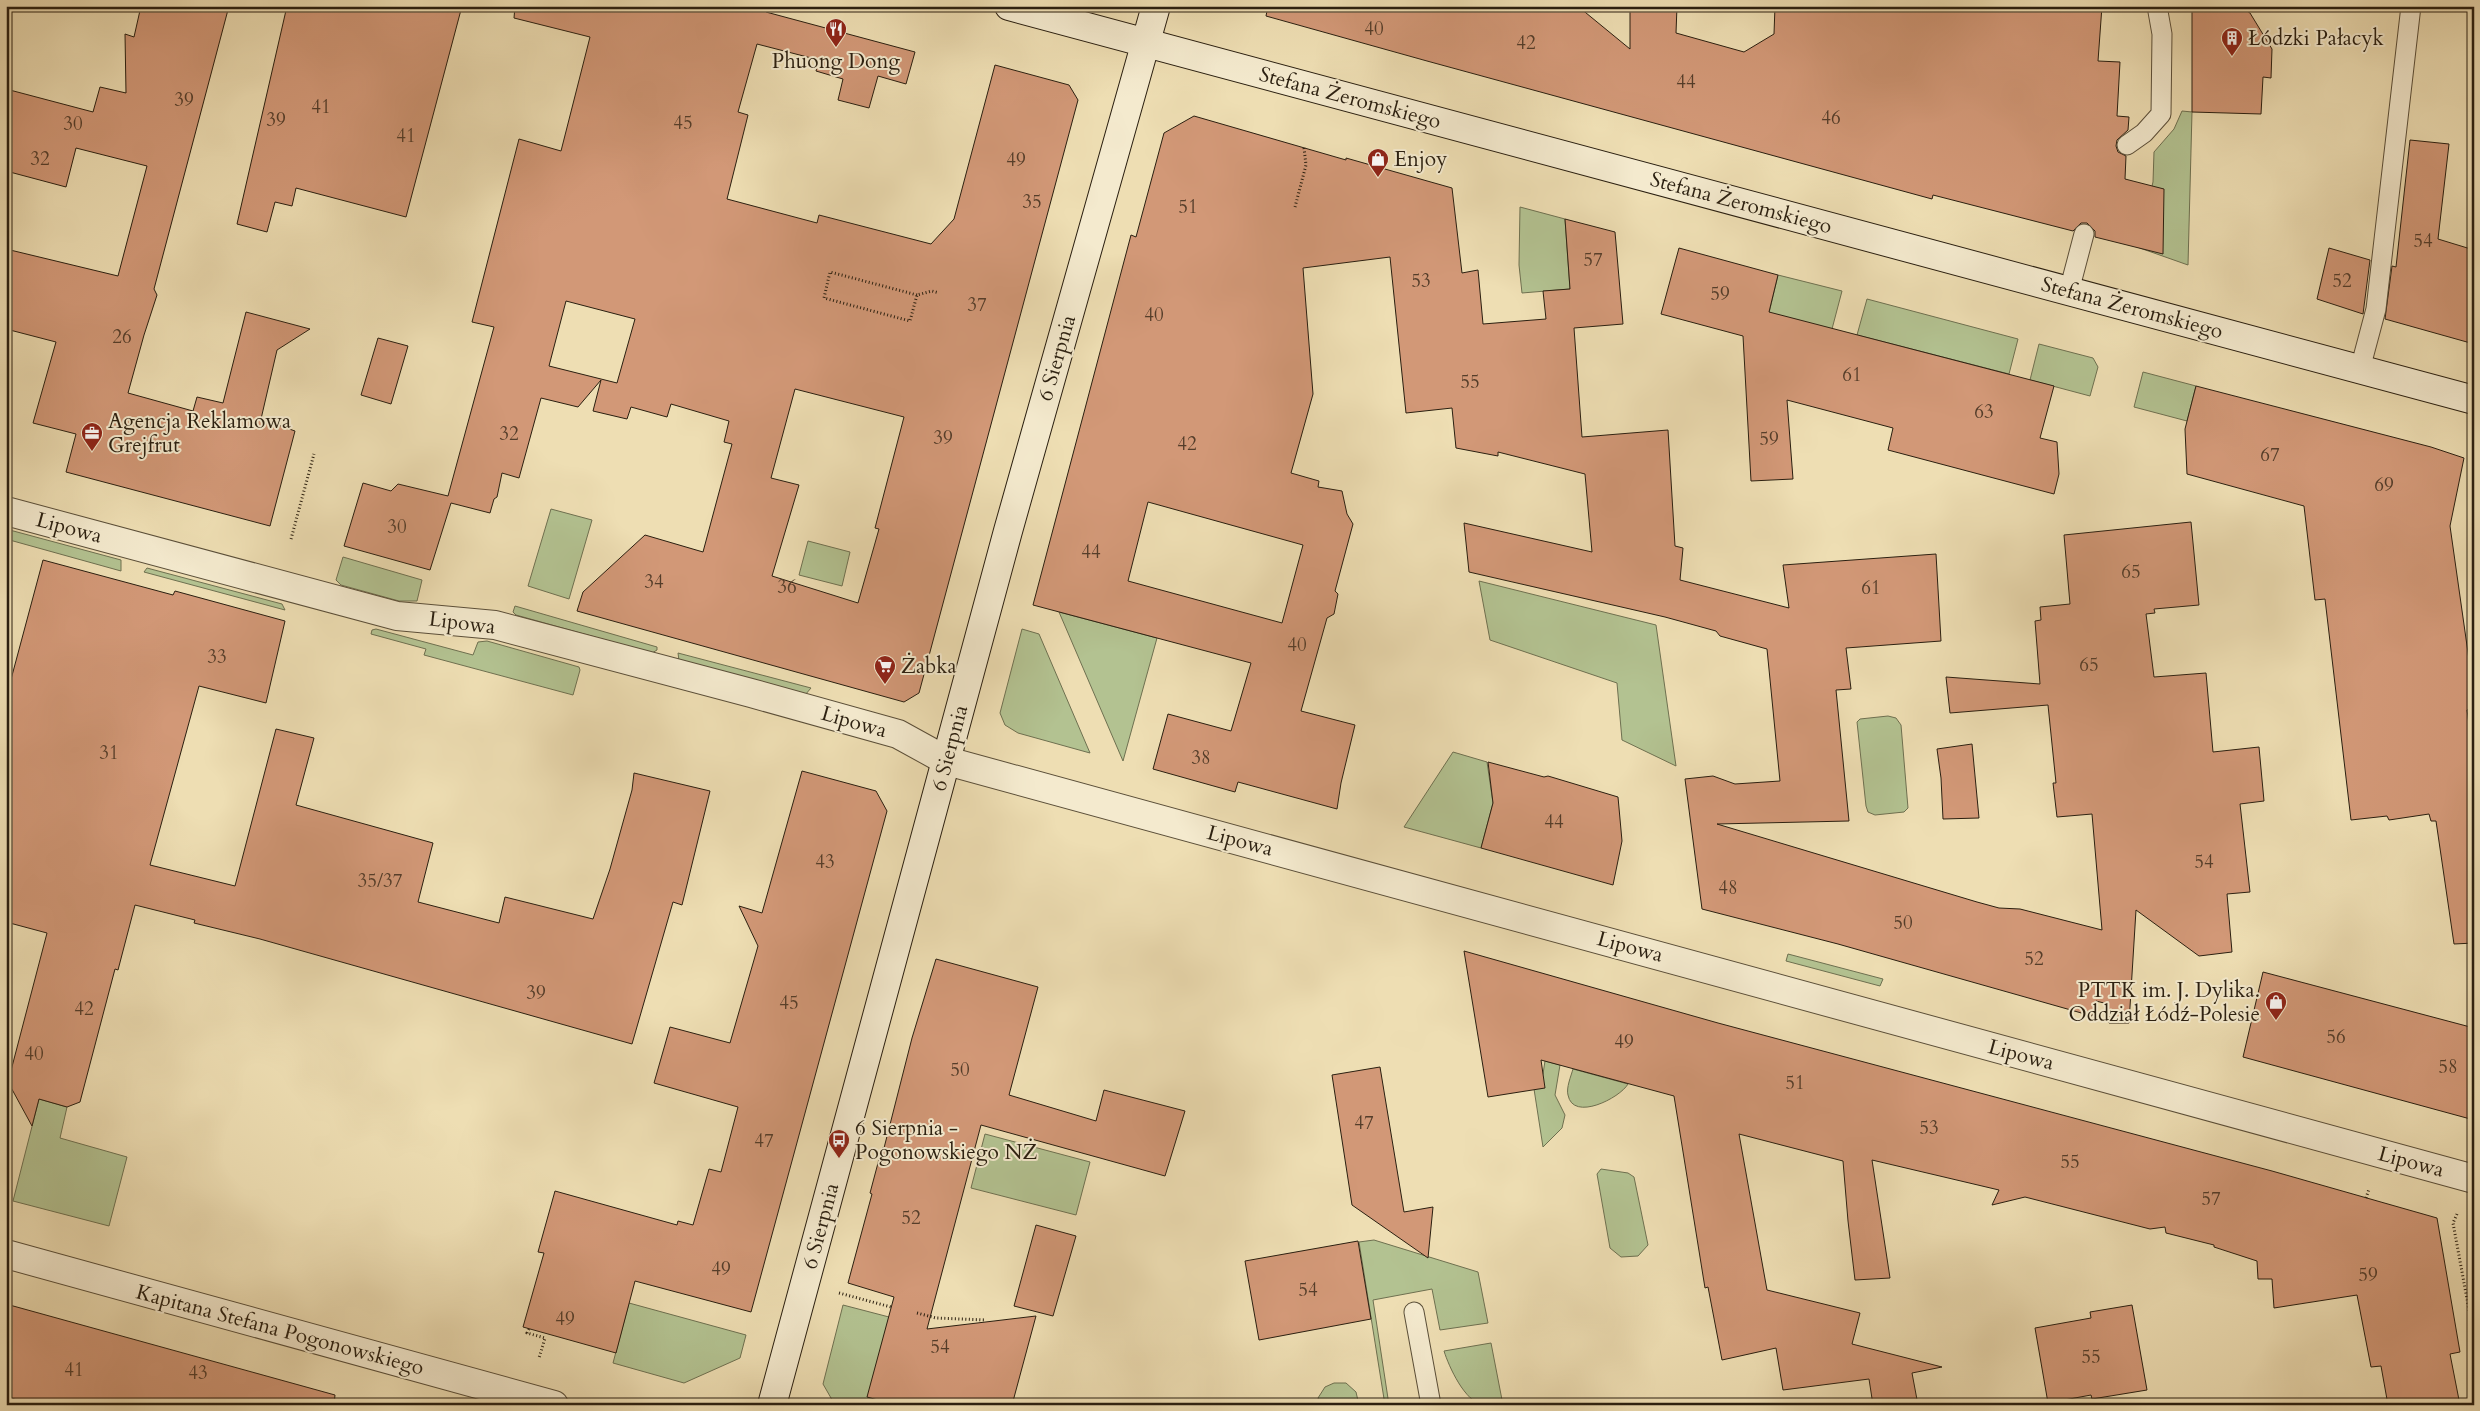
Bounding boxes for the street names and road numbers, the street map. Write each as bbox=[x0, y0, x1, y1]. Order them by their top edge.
street label: Stefana Żeromskiego bbox=[1256, 60, 1444, 136]
street label: Stefana Żeromskiego bbox=[1647, 165, 1835, 241]
street label: Stefana Żeromskiego bbox=[2038, 270, 2226, 346]
street label: 6 Sierpnia bbox=[1031, 312, 1083, 404]
street label: Lipowa bbox=[33, 505, 105, 551]
street label: Lipowa bbox=[427, 605, 497, 641]
street label: Lipowa bbox=[818, 699, 890, 745]
street label: 6 Sierpnia bbox=[925, 702, 975, 794]
street label: Lipowa bbox=[1204, 818, 1276, 864]
street label: Lipowa bbox=[1594, 924, 1666, 970]
street label: Lipowa bbox=[1985, 1032, 2057, 1078]
street label: Lipowa bbox=[2375, 1139, 2447, 1185]
street label: 6 Sierpnia bbox=[796, 1180, 846, 1272]
street label: Kapitana Stefana Pogonowskiego bbox=[133, 1278, 427, 1382]

